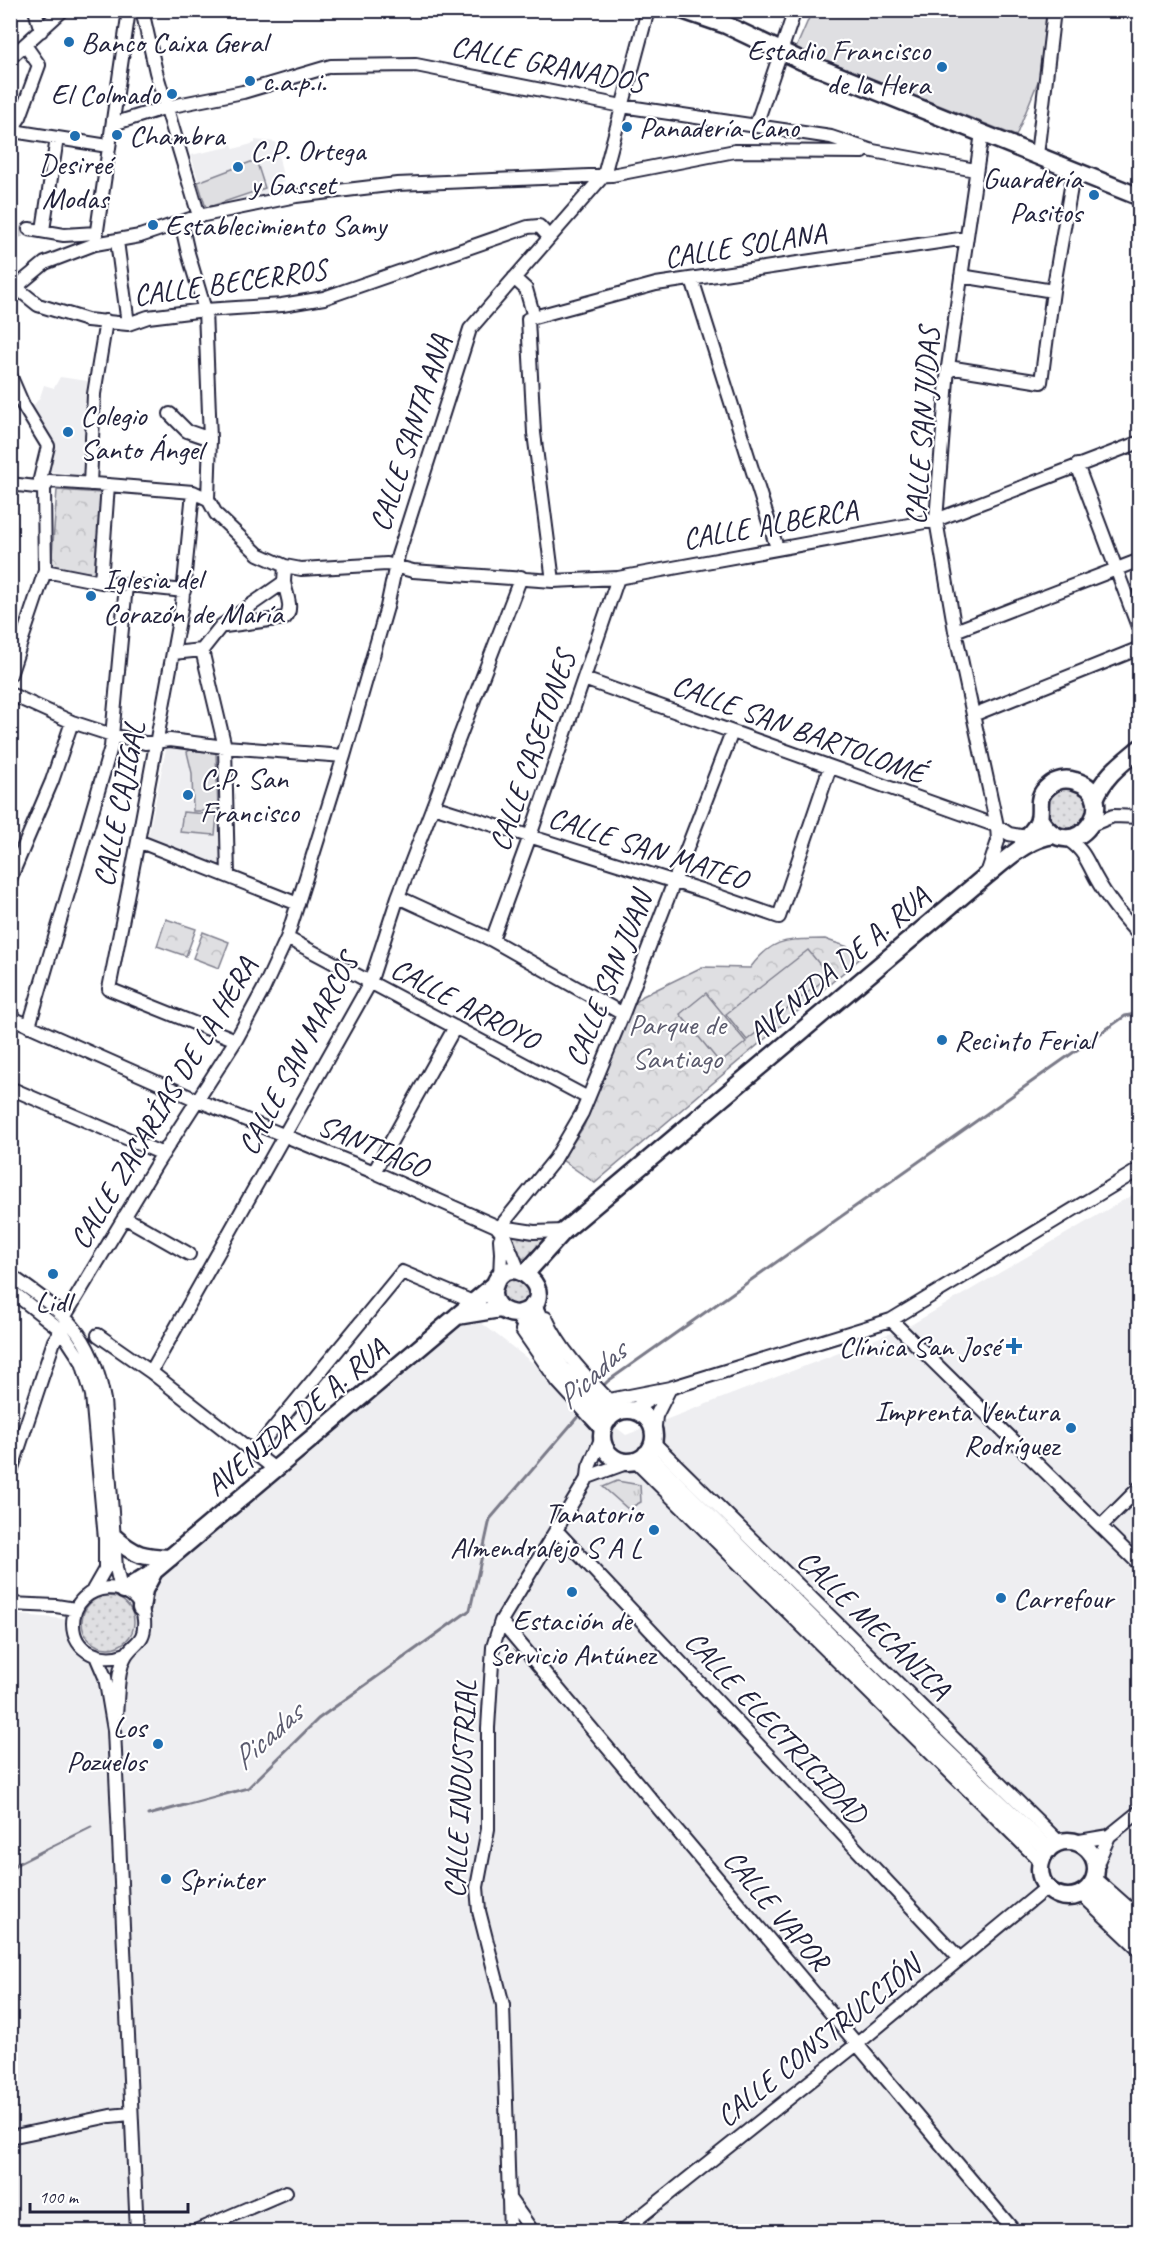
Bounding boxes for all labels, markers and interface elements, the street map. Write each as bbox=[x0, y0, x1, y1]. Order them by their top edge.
place label: Banco Caixa Geral bbox=[81, 23, 272, 61]
street label: CALLE GRANADOS bbox=[448, 27, 651, 102]
place label: Estadio Francisco de la Hera bbox=[747, 31, 932, 103]
marker: Banco Caixa Geral bbox=[62, 35, 76, 49]
marker: Estadio Francisco de la Hera bbox=[935, 60, 949, 74]
place label: c.a.p.i. bbox=[262, 62, 327, 100]
marker: c.a.p.i. bbox=[243, 74, 257, 88]
place label: El Colmado bbox=[51, 75, 161, 113]
marker: El Colmado bbox=[165, 87, 179, 101]
place label: Panadería Cano bbox=[639, 108, 800, 146]
place label: Chambra bbox=[129, 116, 226, 154]
marker: Panadería Cano bbox=[620, 120, 634, 134]
marker: Chambra bbox=[110, 128, 124, 142]
marker: Desireé Modas bbox=[68, 129, 82, 143]
place label: C.P. Ortega y Gasset bbox=[248, 131, 367, 203]
place label: Desireé Modas bbox=[38, 145, 116, 217]
place label: Guardería Pasitos bbox=[982, 159, 1085, 231]
marker: C.P. Ortega y Gasset bbox=[231, 160, 245, 174]
marker: Guardería Pasitos bbox=[1087, 188, 1101, 202]
place label: Establecimiento Samy bbox=[165, 206, 389, 244]
street label: CALLE SOLANA bbox=[661, 213, 830, 277]
marker: Establecimiento Samy bbox=[146, 218, 160, 232]
street label: CALLE BECERROS bbox=[131, 249, 332, 314]
street label: CALLE SAN JUDAS bbox=[896, 322, 948, 526]
street label: CALLE SANTA ANA bbox=[360, 329, 460, 536]
place label: Colegio Santo Ángel bbox=[80, 396, 208, 468]
marker: Colegio Santo Ángel bbox=[61, 425, 75, 439]
street label: CALLE ALBERCA bbox=[680, 490, 861, 558]
place label: Iglesia del Corazón de María bbox=[103, 560, 285, 632]
marker: Iglesia del Corazón de María bbox=[84, 589, 98, 603]
street label: CALLE CASETONES bbox=[480, 643, 585, 856]
street label: CALLE SAN BARTOLOMÉ bbox=[667, 666, 934, 794]
street label: CALLE CAJIGAL bbox=[84, 717, 154, 890]
place label: C.P. San Francisco bbox=[200, 759, 300, 831]
marker: C.P. San Francisco bbox=[181, 788, 195, 802]
street label: CALLE SAN MATEO bbox=[544, 798, 755, 899]
street label: AVENIDA DE A. RUA bbox=[739, 877, 937, 1052]
street label: CALLE SAN JUAN bbox=[556, 882, 662, 1072]
street label: CALLE SAN MARCOS bbox=[229, 943, 369, 1161]
street label: CALLE ZACARÍAS DE LA HERA bbox=[61, 949, 266, 1256]
street label: CALLE ARROYO bbox=[384, 949, 548, 1060]
park label: Parque de Santiago bbox=[628, 1005, 728, 1077]
place label: Recinto Ferial bbox=[954, 1021, 1099, 1059]
marker: Recinto Ferial bbox=[935, 1033, 949, 1047]
street label: SANTIAGO bbox=[312, 1106, 437, 1187]
marker: Lidl bbox=[46, 1267, 60, 1281]
place label: Lidl bbox=[35, 1283, 76, 1321]
place label: Clínica San José bbox=[839, 1327, 1004, 1365]
street label: AVENIDA DE A. RUA bbox=[197, 1329, 395, 1504]
water label: Picadas bbox=[547, 1329, 639, 1418]
marker: Clínica San José bbox=[1005, 1337, 1023, 1355]
place label: Imprenta Ventura Rodríguez bbox=[875, 1392, 1062, 1464]
marker: Imprenta Ventura Rodríguez bbox=[1064, 1421, 1078, 1435]
place label: Tanatorio Almendralejo S A L bbox=[450, 1494, 645, 1566]
marker: Tanatorio Almendralejo S A L bbox=[647, 1523, 661, 1537]
street label: CALLE MECÁNICA bbox=[789, 1541, 960, 1708]
place label: Carrefour bbox=[1013, 1579, 1116, 1617]
marker: Estación de Servicio Antúnez bbox=[565, 1585, 579, 1599]
marker: Carrefour bbox=[994, 1591, 1008, 1605]
place label: Estación de Servicio Antúnez bbox=[489, 1601, 658, 1673]
street label: CALLE ELECTRICIDAD bbox=[677, 1622, 877, 1833]
street label: CALLE INDUSTRIAL bbox=[435, 1678, 485, 1899]
water label: Picadas bbox=[223, 1690, 315, 1779]
place label: Los Pozuelos bbox=[66, 1708, 149, 1780]
marker: Los Pozuelos bbox=[151, 1737, 165, 1751]
street label: CALLE VAPOR bbox=[715, 1841, 840, 1980]
place label: Sprinter bbox=[178, 1860, 267, 1898]
marker: Sprinter bbox=[159, 1872, 173, 1886]
street label: CALLE CONSTRUCCIÓN bbox=[708, 1944, 932, 2135]
scale bar bbox=[30, 2176, 188, 2214]
text: 100 m bbox=[39, 2186, 80, 2208]

